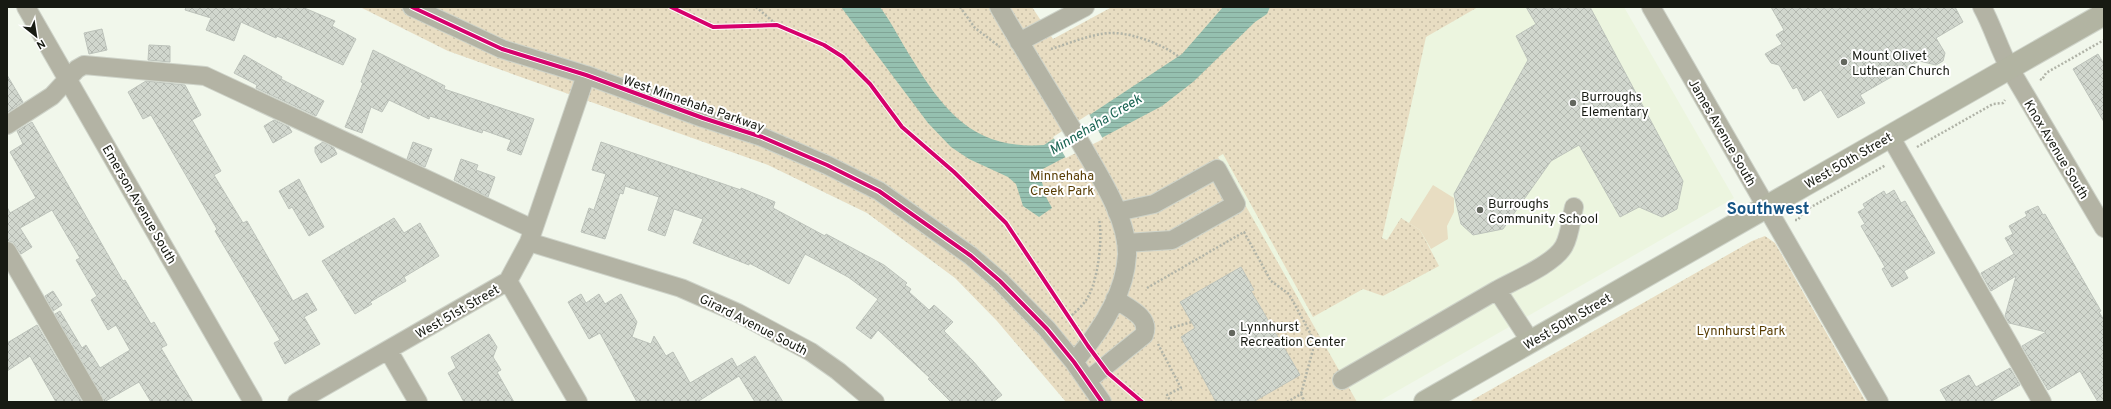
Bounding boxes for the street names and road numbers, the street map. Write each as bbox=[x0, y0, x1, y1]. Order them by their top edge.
street label: West Minnehaha Parkway bbox=[621, 73, 766, 137]
street label: James Avenue South bbox=[1684, 76, 1759, 190]
street label: Knox Avenue South bbox=[2019, 97, 2091, 203]
street label: West 50th Street bbox=[1802, 130, 1896, 193]
street label: Emerson Avenue South bbox=[98, 143, 179, 267]
street label: West 51st Street bbox=[413, 282, 503, 343]
street label: West 50th Street bbox=[1521, 291, 1615, 354]
street label: Girard Avenue South bbox=[696, 292, 810, 360]

